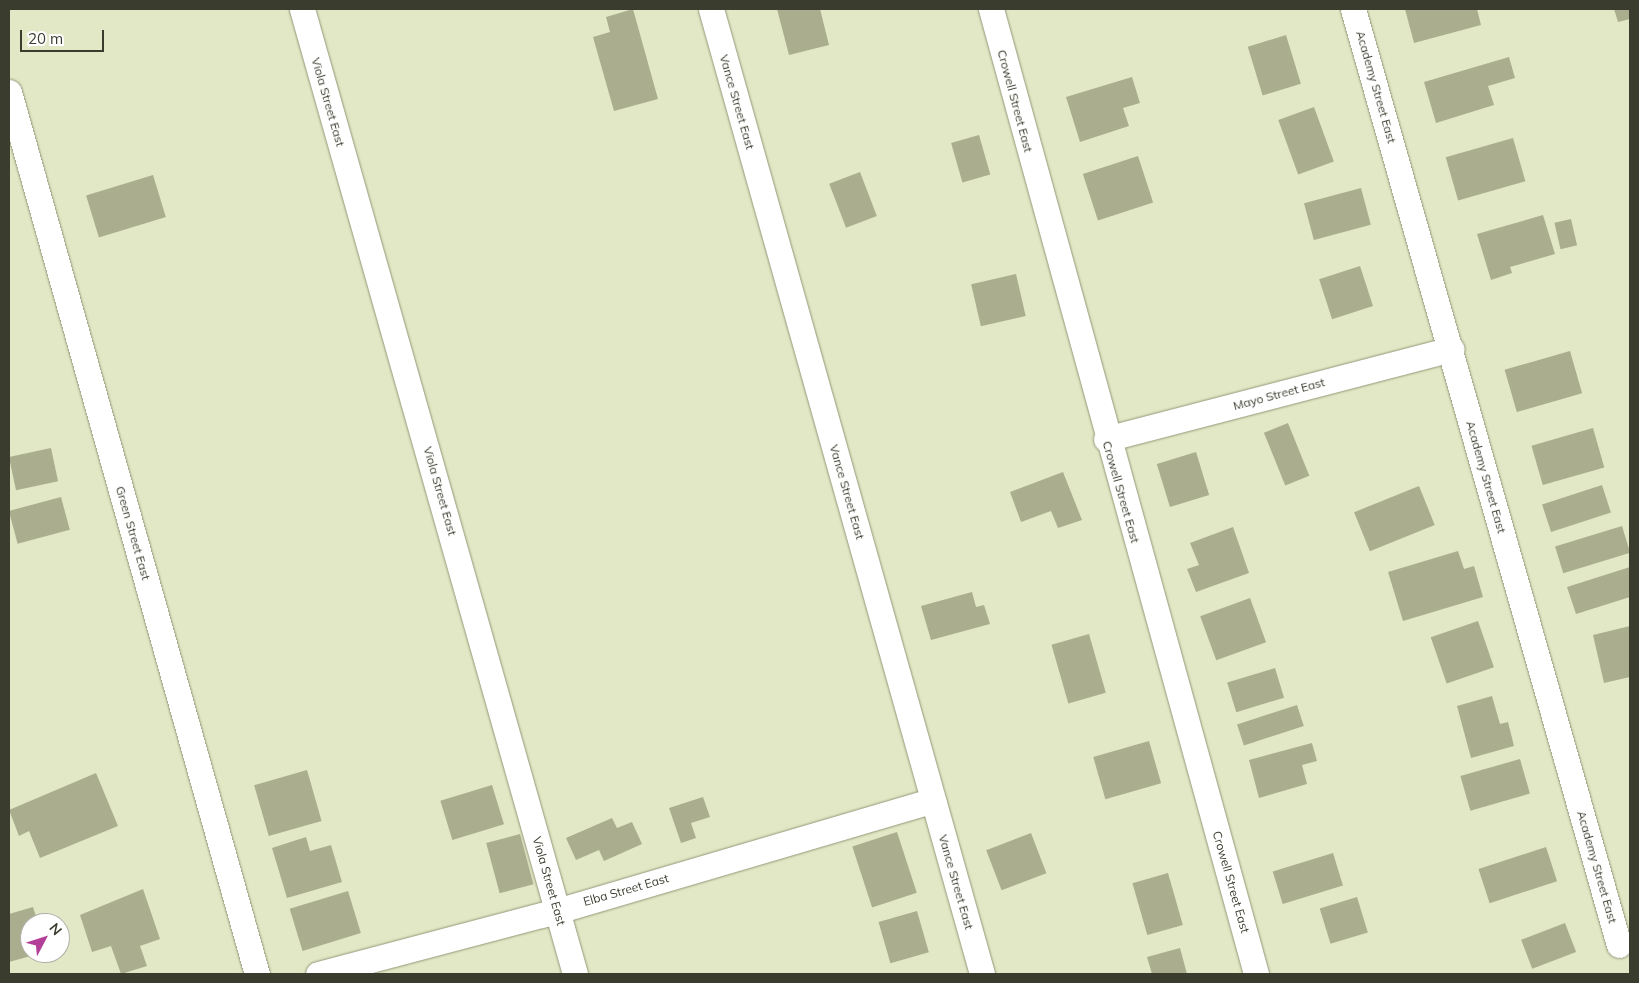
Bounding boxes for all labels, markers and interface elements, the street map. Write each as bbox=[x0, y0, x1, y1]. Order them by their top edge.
scale bar bbox=[22, 20, 106, 52]
text: 20 m bbox=[28, 29, 63, 48]
street label: Academy Street East bbox=[1353, 29, 1399, 145]
street label: Crowell Street East bbox=[994, 48, 1036, 154]
street label: Vance Street East bbox=[717, 53, 757, 151]
street label: Viola Street East bbox=[308, 56, 348, 148]
street label: Mayo Street East bbox=[1232, 375, 1326, 413]
street label: Academy Street East bbox=[1463, 419, 1509, 535]
street label: Crowell Street East bbox=[1100, 439, 1142, 545]
street label: Vance Street East bbox=[827, 443, 867, 541]
street label: Viola Street East bbox=[420, 445, 460, 537]
street label: Green Street East bbox=[113, 484, 153, 582]
street label: Academy Street East bbox=[1574, 809, 1620, 925]
street label: Crowell Street East bbox=[1210, 829, 1252, 935]
street label: Vance Street East bbox=[936, 833, 976, 931]
street label: Viola Street East bbox=[529, 835, 569, 927]
street label: Elba Street East bbox=[582, 871, 670, 909]
north arrow bbox=[20, 913, 70, 963]
text: N bbox=[45, 919, 66, 939]

